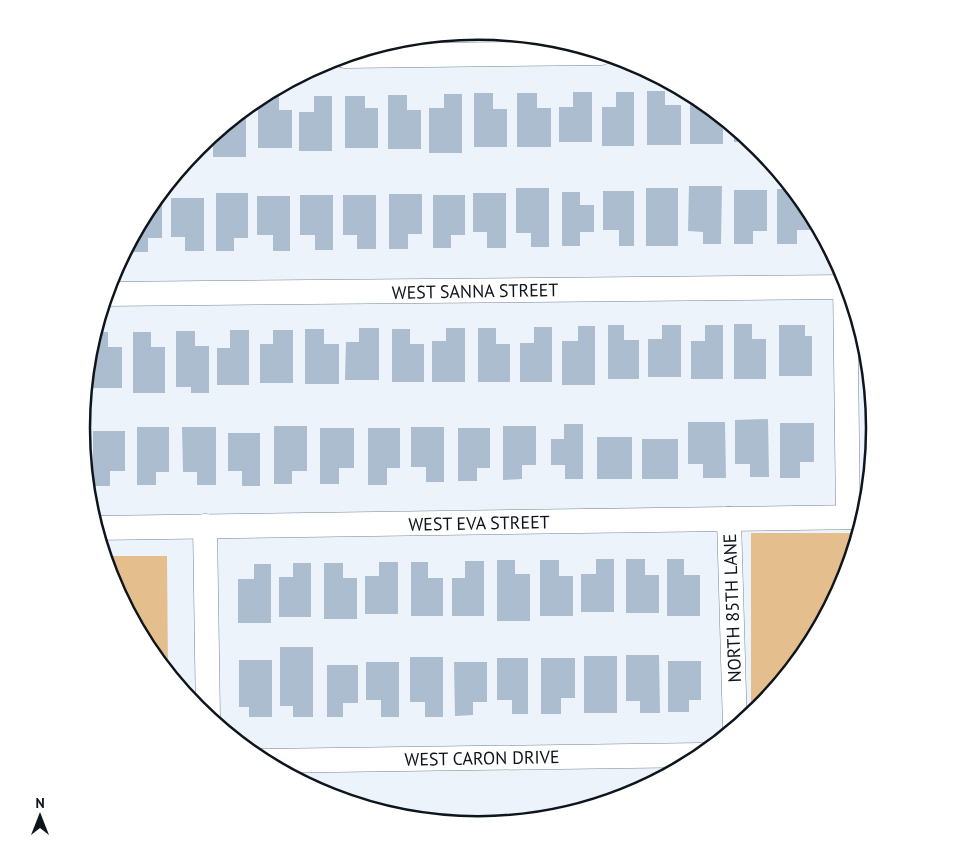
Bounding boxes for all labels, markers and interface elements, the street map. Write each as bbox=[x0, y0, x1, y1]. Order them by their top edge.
street label: WEST SANNA STREET bbox=[391, 278, 559, 304]
street label: WEST EVA STREET bbox=[408, 510, 550, 536]
street label: NORTH 85TH LANE bbox=[718, 533, 746, 683]
street label: WEST CARON DRIVE bbox=[404, 745, 560, 771]
north arrow bbox=[15, 791, 65, 841]
text: N bbox=[35, 794, 45, 812]

